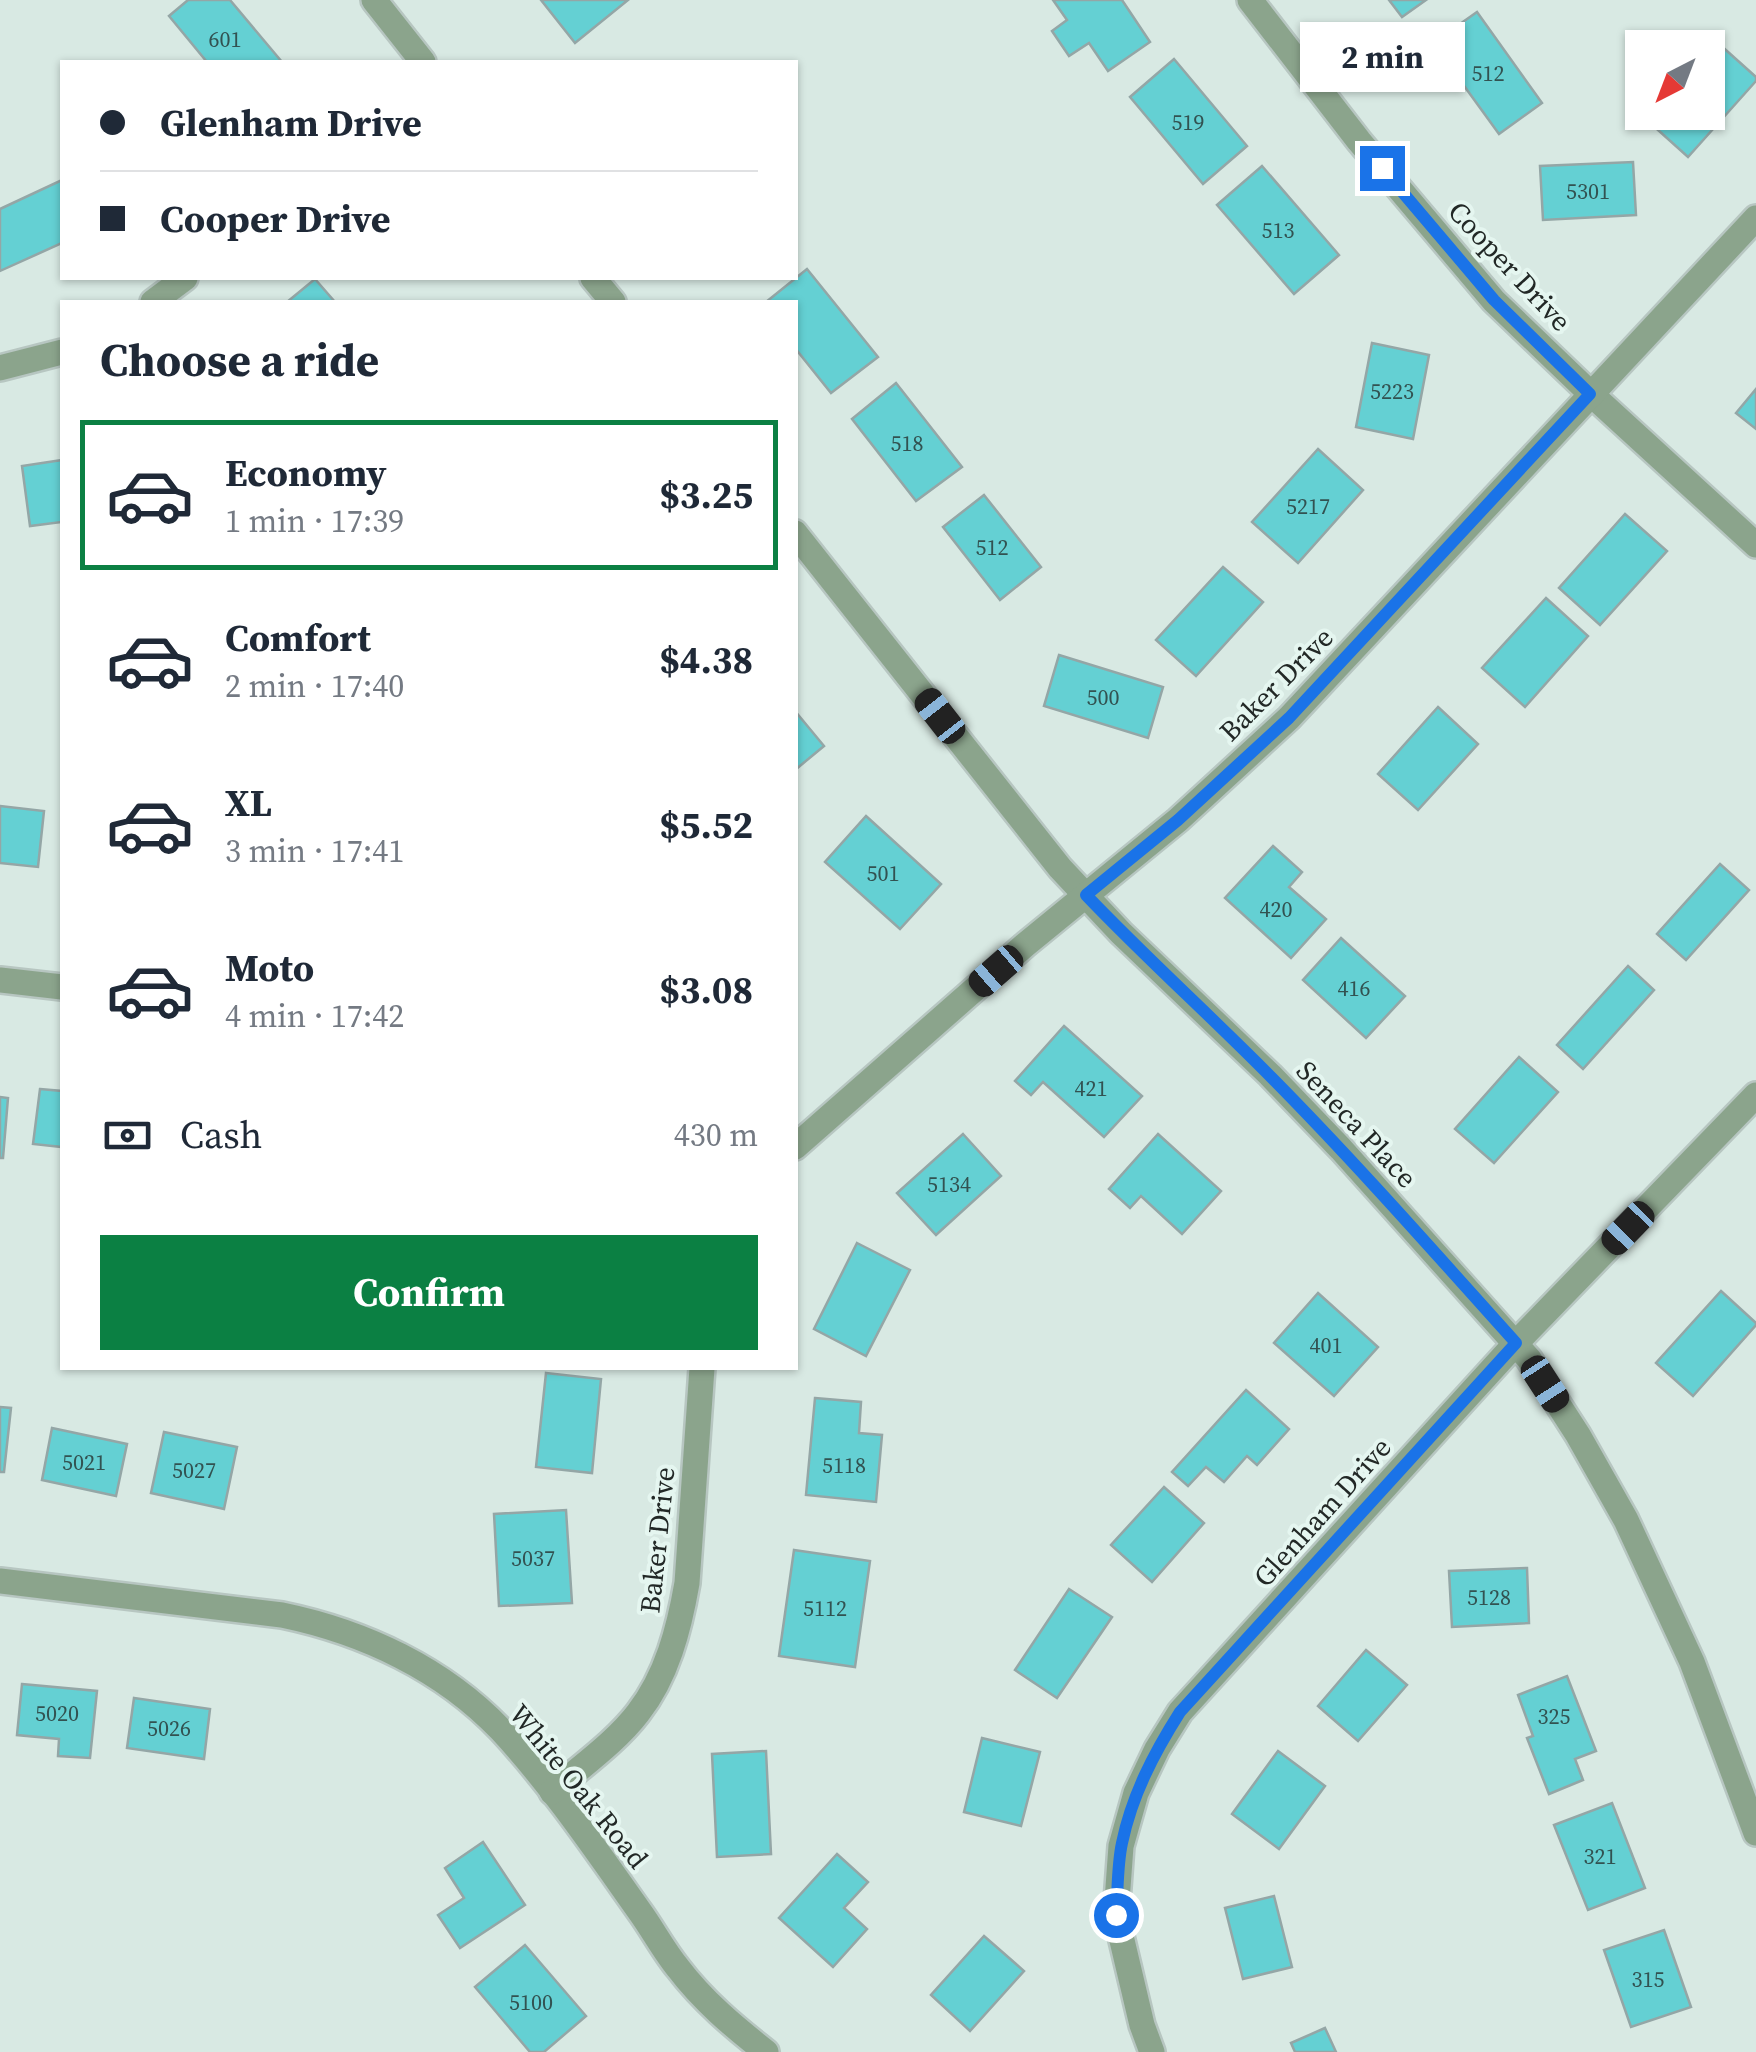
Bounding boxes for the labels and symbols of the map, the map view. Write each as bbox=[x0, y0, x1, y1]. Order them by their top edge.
callout: 2 min bbox=[1300, 23, 1464, 93]
house number: 601 bbox=[208, 24, 242, 54]
north arrow bbox=[1625, 30, 1725, 130]
house number: 512 bbox=[1471, 58, 1505, 88]
house number: 519 bbox=[1171, 107, 1205, 137]
route end bbox=[1360, 146, 1405, 191]
house number: 5301 bbox=[1566, 176, 1610, 206]
street label: Cooper Drive bbox=[1440, 193, 1580, 339]
house number: 513 bbox=[1261, 215, 1295, 245]
house number: 5223 bbox=[1370, 376, 1414, 406]
house number: 518 bbox=[890, 428, 924, 458]
house number: 5217 bbox=[1286, 491, 1330, 521]
house number: 512 bbox=[975, 532, 1009, 562]
street label: Baker Drive bbox=[1211, 619, 1341, 749]
house number: 500 bbox=[1086, 682, 1120, 712]
car bbox=[910, 683, 970, 749]
house number: 501 bbox=[866, 858, 900, 888]
house number: 420 bbox=[1259, 894, 1293, 924]
car bbox=[964, 940, 1028, 1002]
house number: 416 bbox=[1337, 973, 1371, 1003]
street label: Seneca Place bbox=[1288, 1052, 1426, 1196]
house number: 421 bbox=[1074, 1073, 1108, 1103]
house number: 5134 bbox=[927, 1169, 971, 1199]
car bbox=[1596, 1196, 1660, 1260]
house number: 401 bbox=[1309, 1330, 1343, 1360]
car bbox=[1516, 1351, 1574, 1417]
street label: Glenham Drive bbox=[1245, 1429, 1399, 1595]
house number: 5021 bbox=[62, 1447, 106, 1477]
house number: 5118 bbox=[822, 1450, 866, 1480]
house number: 5027 bbox=[172, 1455, 216, 1485]
street label: Baker Drive bbox=[630, 1465, 684, 1615]
house number: 5037 bbox=[511, 1543, 555, 1573]
house number: 5128 bbox=[1467, 1582, 1511, 1612]
house number: 5112 bbox=[803, 1593, 847, 1623]
street label: White Oak Road bbox=[501, 1696, 657, 1876]
house number: 5020 bbox=[35, 1698, 79, 1728]
house number: 325 bbox=[1537, 1701, 1571, 1731]
house number: 5026 bbox=[147, 1713, 191, 1743]
house number: 321 bbox=[1583, 1841, 1617, 1871]
route start bbox=[1094, 1893, 1139, 1938]
house number: 315 bbox=[1631, 1964, 1665, 1994]
house number: 5100 bbox=[509, 1987, 553, 2017]

